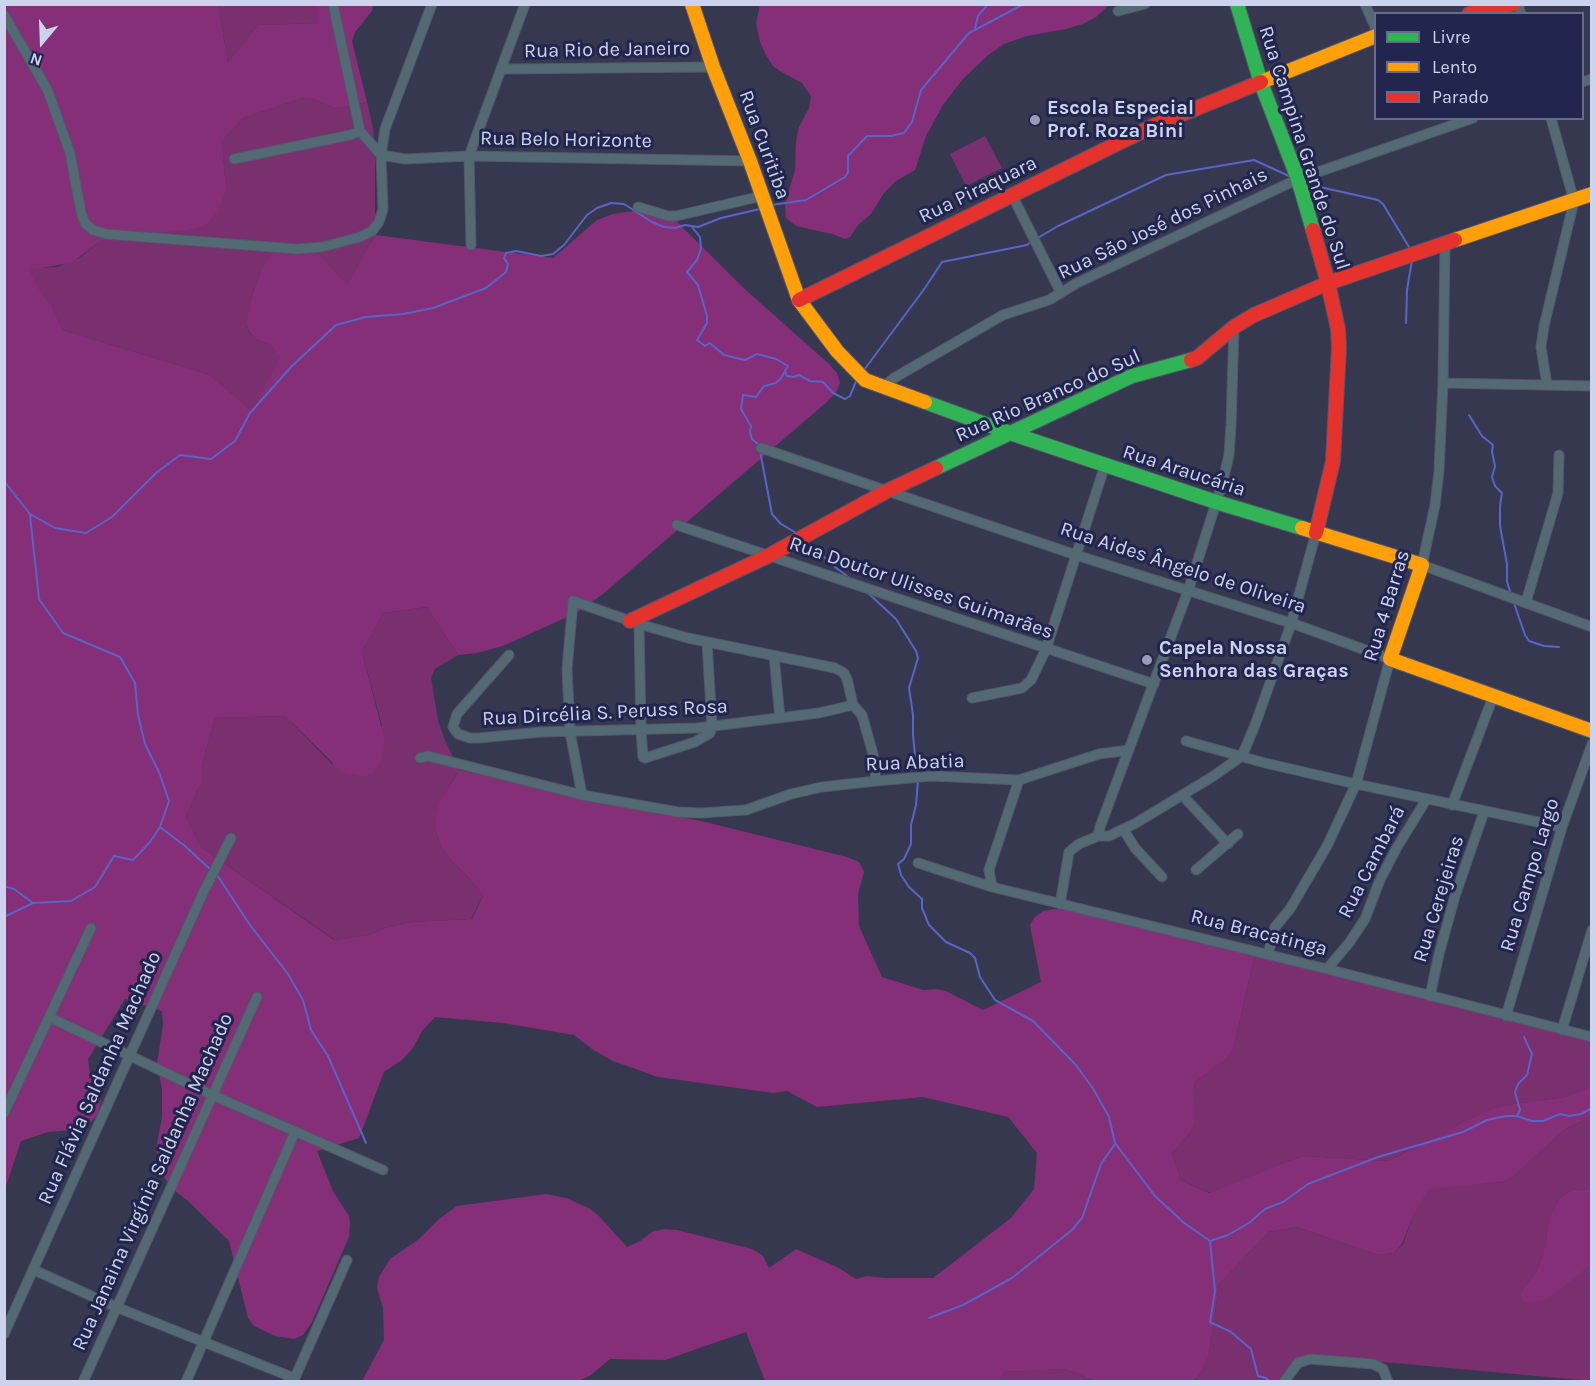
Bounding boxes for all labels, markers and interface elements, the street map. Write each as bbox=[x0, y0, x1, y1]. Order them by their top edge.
north arrow bbox=[12, 12, 72, 72]
legend bbox=[1374, 12, 1584, 120]
street label: Rua Campina Grande do Sul bbox=[1253, 23, 1355, 273]
text: Livre bbox=[1432, 26, 1471, 48]
street label: Rua Rio de Janeiro bbox=[524, 37, 690, 63]
text: N bbox=[27, 49, 45, 70]
text: Lento bbox=[1432, 56, 1477, 78]
text: Parado bbox=[1432, 86, 1489, 108]
street label: Rua Curitiba bbox=[733, 87, 795, 203]
place label: Escola Especial Prof. Roza Bini bbox=[1047, 96, 1194, 143]
marker: Escola Especial Prof. Roza Bini bbox=[1028, 113, 1042, 127]
street label: Rua Belo Horizonte bbox=[480, 127, 652, 153]
street label: Rua Piraquara bbox=[915, 151, 1041, 229]
street label: Rua São José dos Pinhais bbox=[1054, 163, 1272, 285]
street label: Rua Rio Branco do Sul bbox=[952, 344, 1144, 448]
street label: Rua Araucária bbox=[1120, 440, 1248, 502]
street label: Rua Aides Ângelo de Oliveira bbox=[1057, 517, 1309, 619]
street label: Rua Doutor Ulisses Guimarães bbox=[786, 531, 1056, 645]
street label: Rua 4 Barras bbox=[1359, 547, 1415, 665]
place label: Capela Nossa Senhora das Graças bbox=[1159, 636, 1349, 683]
marker: Capela Nossa Senhora das Graças bbox=[1140, 653, 1154, 667]
street label: Rua Dircélia S. Peruss Rosa bbox=[482, 695, 728, 731]
street label: Rua Abatia bbox=[865, 749, 965, 777]
street label: Rua Campo Largo bbox=[1495, 795, 1565, 955]
street label: Rua Cambará bbox=[1333, 802, 1411, 922]
street label: Rua Cerejeiras bbox=[1408, 833, 1470, 965]
street label: Rua Bracatinga bbox=[1188, 904, 1330, 962]
street label: Rua Flávia Saldanha Machado bbox=[33, 948, 167, 1208]
street label: Rua Janaina Virgínia Saldanha Machado bbox=[67, 1010, 239, 1354]

